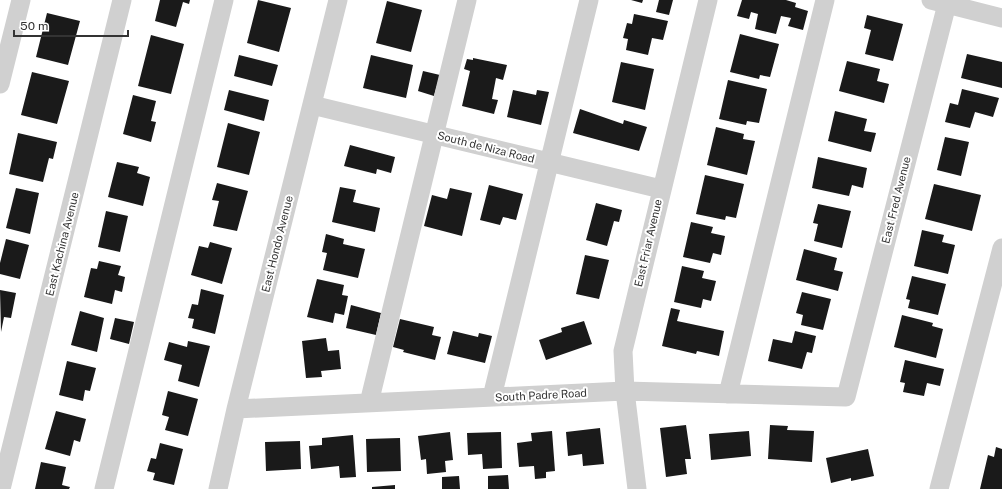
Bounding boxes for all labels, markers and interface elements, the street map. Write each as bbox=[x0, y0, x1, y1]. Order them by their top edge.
scale bar bbox=[14, 12, 128, 38]
text: 50 m bbox=[20, 19, 48, 33]
street label: South de Niza Road bbox=[436, 129, 536, 165]
street label: East Fred Avenue bbox=[879, 155, 913, 245]
street label: East Kachina Avenue bbox=[43, 191, 81, 297]
street label: East Hondo Avenue bbox=[259, 194, 295, 294]
street label: East Friar Avenue bbox=[632, 198, 664, 288]
street label: South Padre Road bbox=[495, 387, 587, 403]

